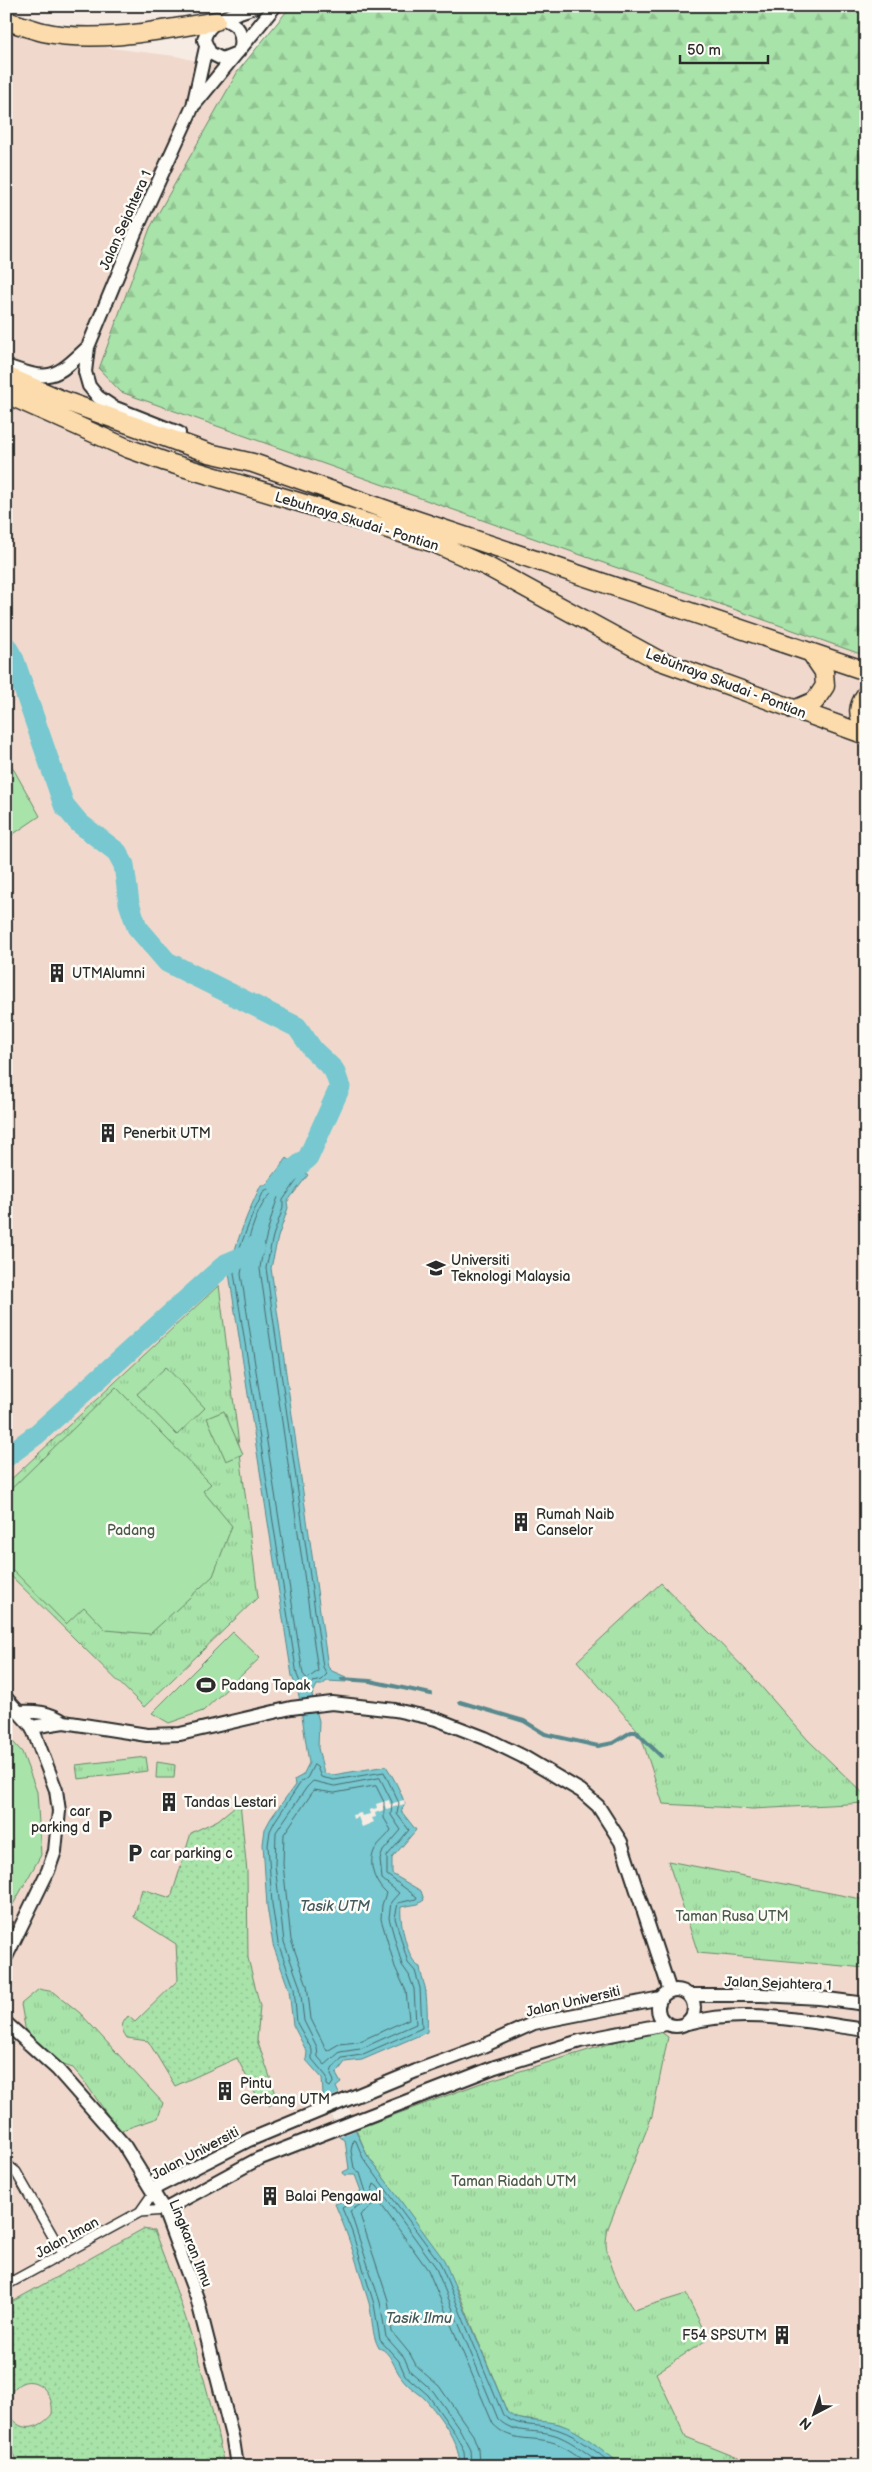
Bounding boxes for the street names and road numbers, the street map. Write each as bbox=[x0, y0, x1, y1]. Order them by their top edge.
street label: Jalan Sejahtera 1 bbox=[96, 168, 155, 273]
street label: Lebuhraya Skudai - Pontian bbox=[273, 488, 441, 555]
street label: Lebuhraya Skudai - Pontian bbox=[643, 645, 809, 722]
street label: Jalan Sejahtera 1 bbox=[724, 1973, 832, 1994]
street label: Jalan Universiti bbox=[524, 1982, 622, 2021]
street label: Jalan Universiti bbox=[149, 2123, 242, 2184]
street label: Lingkaran Ilmu bbox=[165, 2197, 216, 2289]
street label: Jalan Iman bbox=[33, 2213, 102, 2262]

